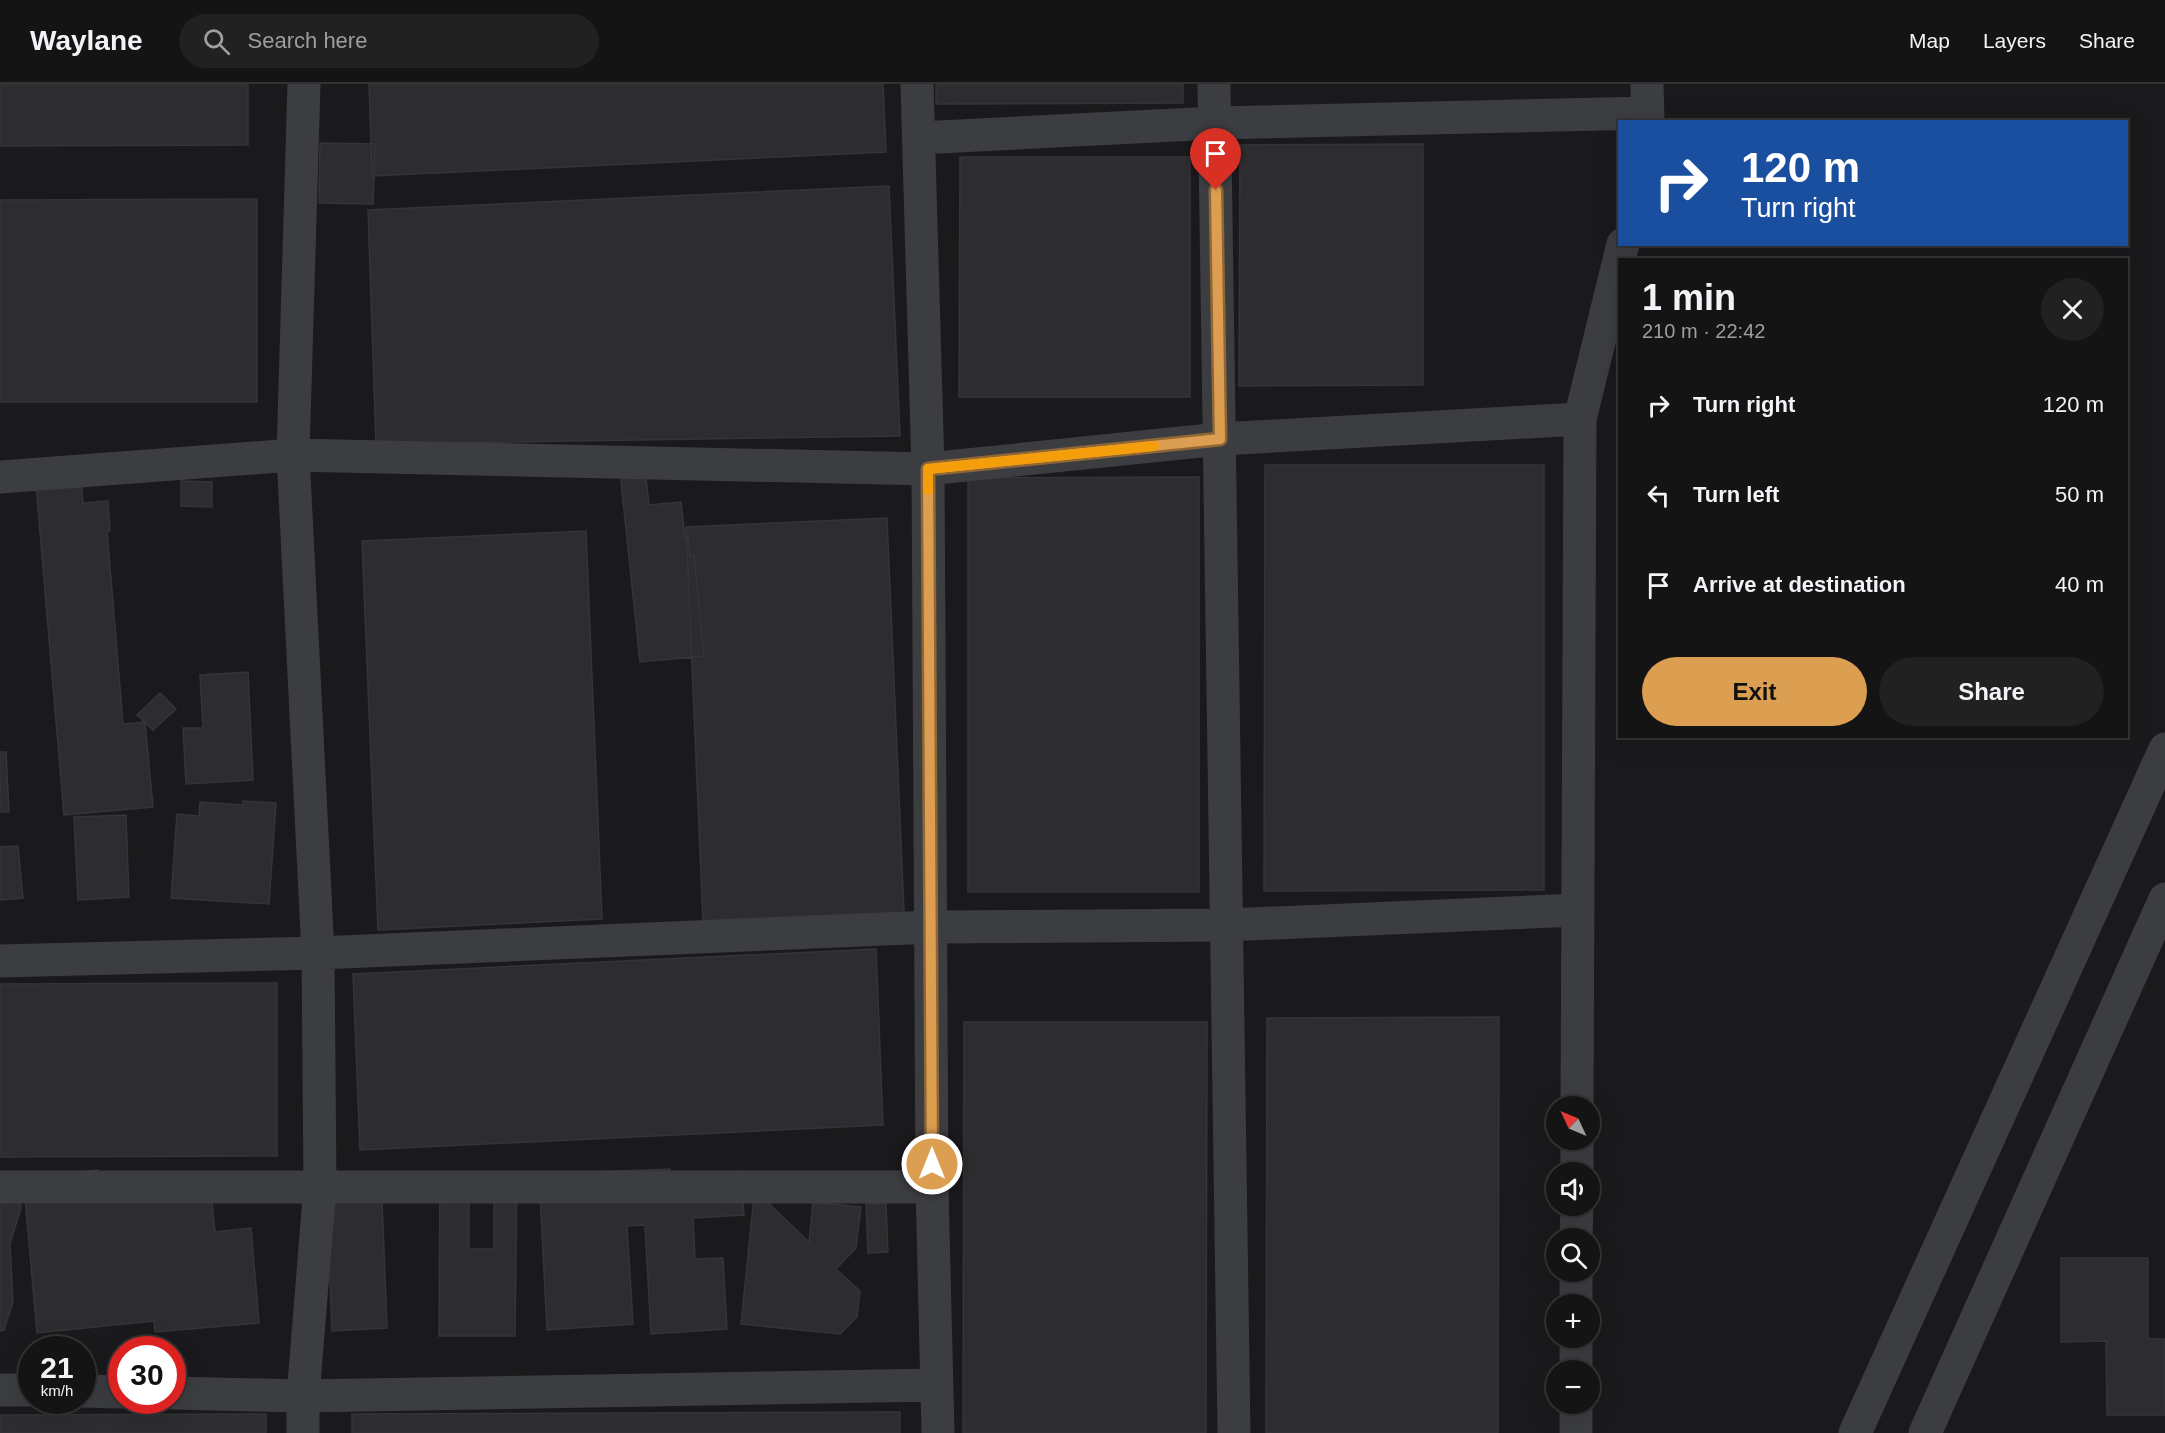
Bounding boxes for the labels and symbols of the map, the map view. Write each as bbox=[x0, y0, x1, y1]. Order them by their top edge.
pin bbox=[1190, 128, 1241, 190]
north arrow bbox=[1546, 1096, 1600, 1150]
position arrow bbox=[900, 1132, 964, 1196]
speed limit sign: 30 bbox=[108, 1336, 186, 1414]

